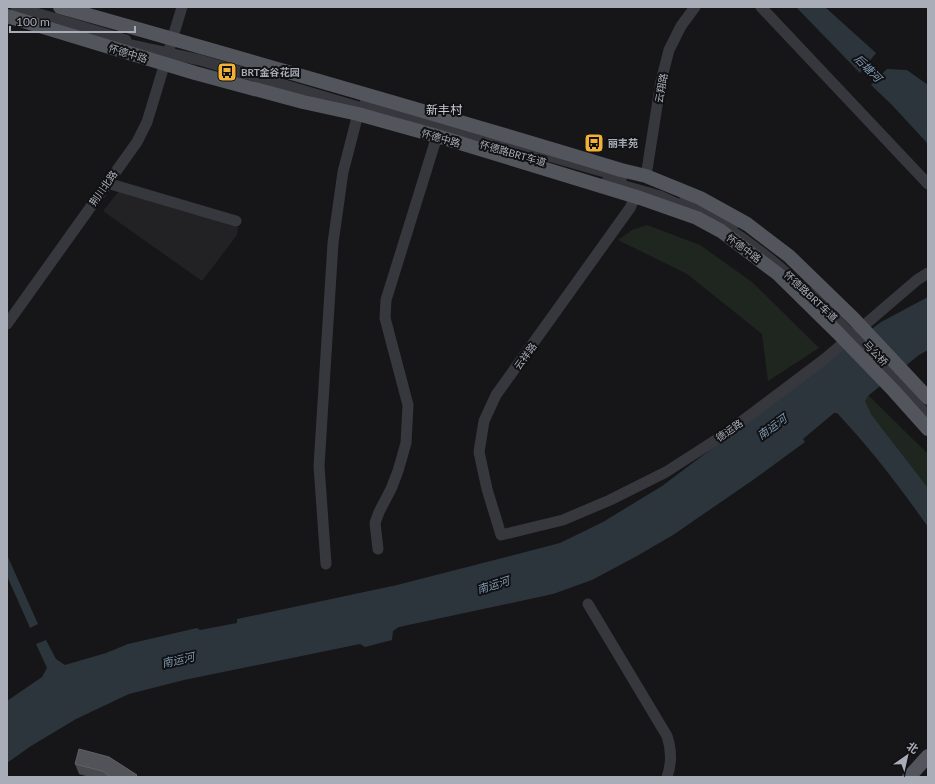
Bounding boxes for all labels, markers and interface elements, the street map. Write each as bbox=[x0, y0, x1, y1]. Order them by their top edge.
scale bar bbox=[10, 8, 135, 34]
text: 100 m bbox=[16, 14, 50, 29]
street label: 怀德中路 bbox=[107, 41, 149, 65]
water label: 后塘河 bbox=[852, 51, 886, 85]
bus stop icon: BRT金谷花园 bbox=[216, 61, 238, 83]
place label: BRT金谷花园 bbox=[241, 66, 300, 78]
street label: 云翔路 bbox=[652, 72, 670, 104]
district label: 新丰村 bbox=[426, 102, 463, 117]
street label: 怀德中路 bbox=[420, 127, 462, 149]
bus stop icon: 丽丰苑 bbox=[583, 132, 605, 154]
place label: 丽丰苑 bbox=[608, 137, 638, 149]
street label: 怀德路BRT车道 bbox=[478, 138, 548, 168]
street label: 荆川北路 bbox=[87, 168, 119, 208]
street label: 怀德中路 bbox=[724, 231, 764, 265]
street label: 怀德路BRT车道 bbox=[782, 268, 840, 324]
street label: 马公桥 bbox=[861, 338, 891, 368]
street label: 云祥路 bbox=[511, 340, 539, 372]
water label: 南运河 bbox=[755, 410, 790, 442]
street label: 德运路 bbox=[713, 416, 745, 444]
water label: 南运河 bbox=[475, 573, 512, 596]
water label: 南运河 bbox=[160, 649, 197, 670]
north arrow bbox=[887, 736, 927, 776]
text: 北 bbox=[905, 739, 921, 756]

